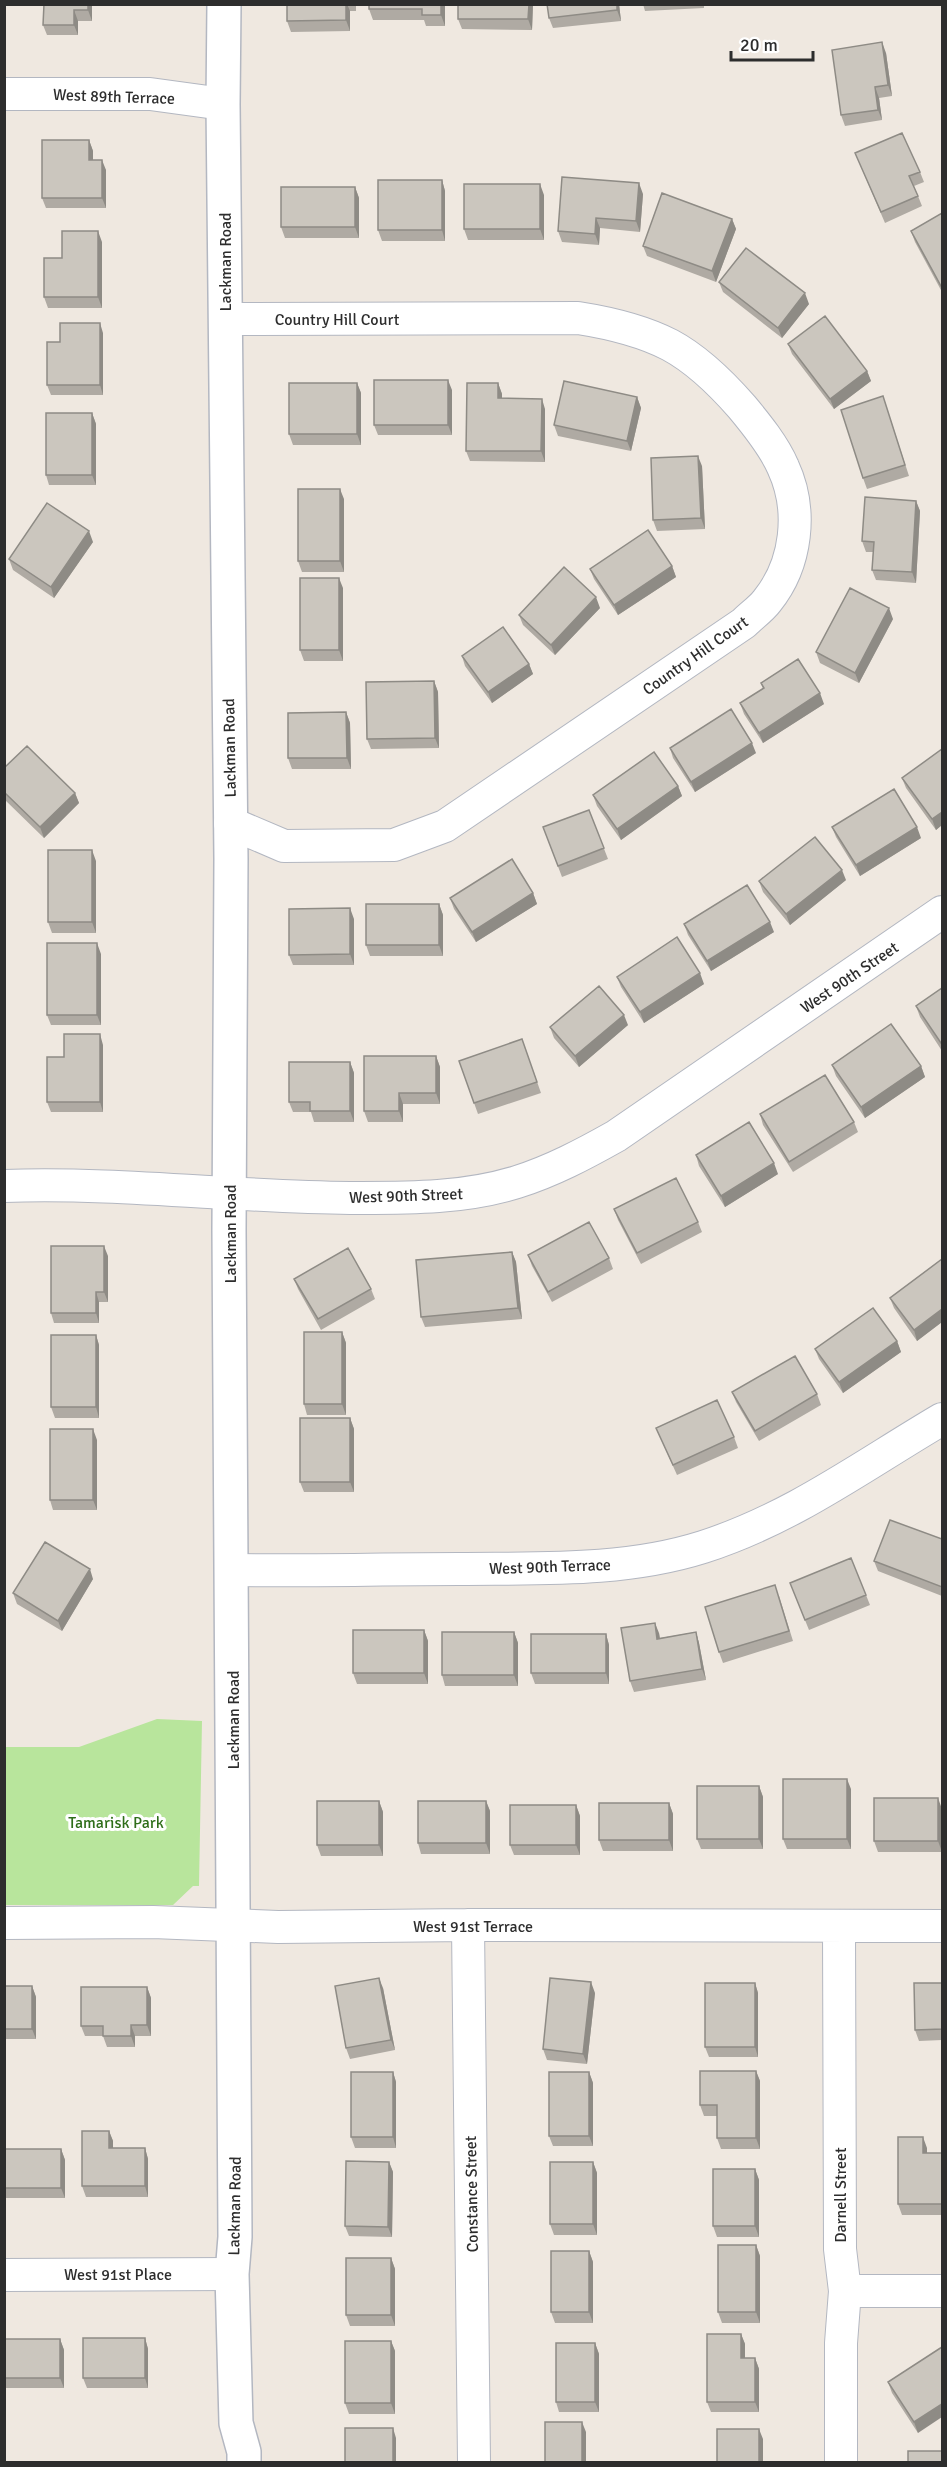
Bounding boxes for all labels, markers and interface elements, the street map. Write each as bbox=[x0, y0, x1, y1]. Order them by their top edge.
scale bar bbox=[731, 24, 814, 62]
text: 20 m bbox=[740, 34, 778, 56]
street label: West 89th Terrace bbox=[53, 85, 175, 109]
street label: Lackman Road bbox=[216, 212, 236, 312]
street label: Country Hill Court bbox=[275, 310, 400, 330]
street label: Country Hill Court bbox=[639, 612, 753, 700]
street label: Lackman Road bbox=[219, 698, 241, 798]
street label: West 90th Street bbox=[797, 937, 903, 1018]
street label: Lackman Road bbox=[221, 1184, 241, 1284]
street label: West 90th Street bbox=[349, 1184, 464, 1208]
street label: West 90th Terrace bbox=[489, 1555, 611, 1579]
street label: Lackman Road bbox=[224, 1670, 244, 1770]
park label: Tamarisk Park bbox=[68, 1813, 164, 1833]
street label: West 91st Terrace bbox=[413, 1917, 533, 1937]
street label: Constance Street bbox=[461, 2135, 483, 2252]
street label: Darnell Street bbox=[831, 2147, 851, 2243]
street label: Lackman Road bbox=[224, 2156, 246, 2256]
street label: West 91st Place bbox=[64, 2265, 172, 2285]

